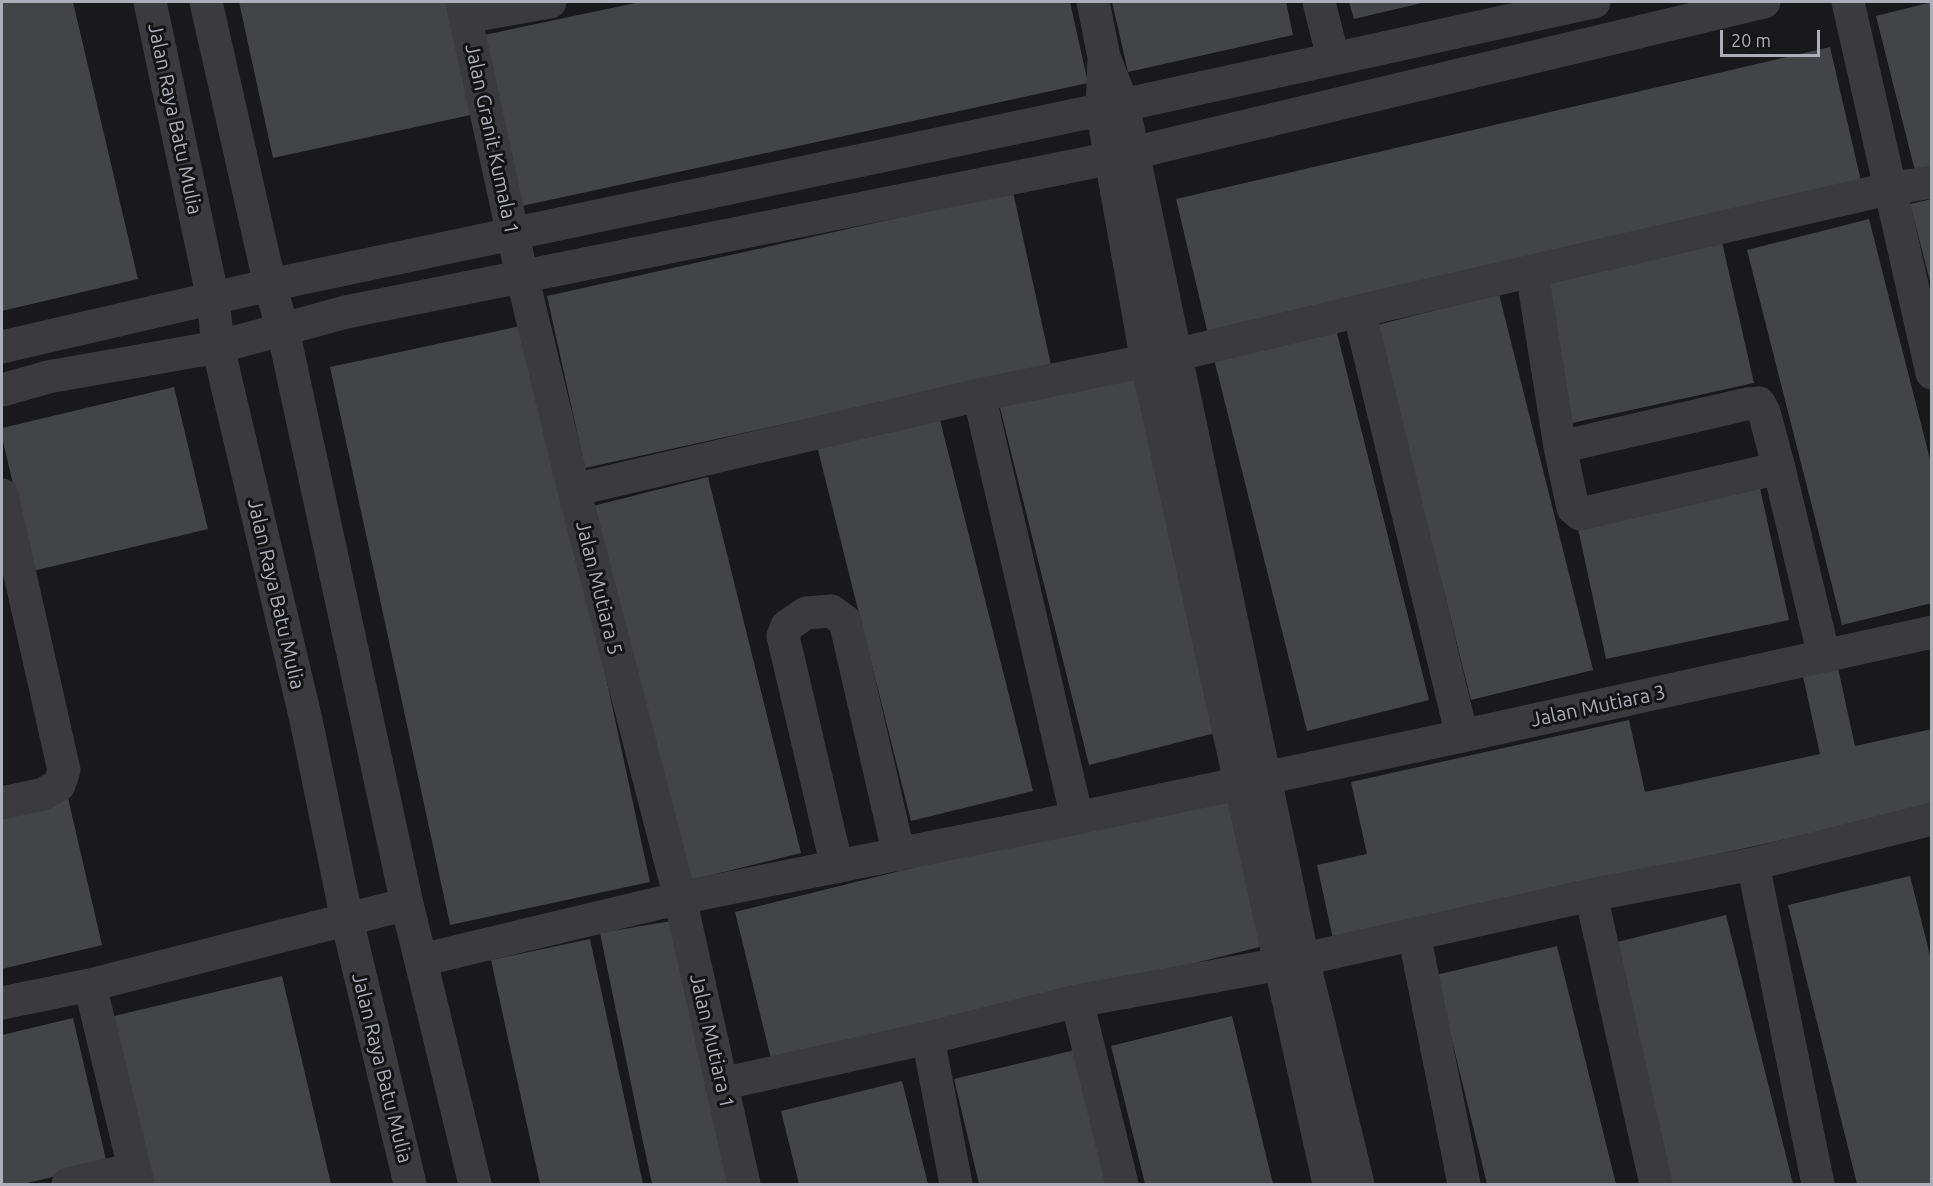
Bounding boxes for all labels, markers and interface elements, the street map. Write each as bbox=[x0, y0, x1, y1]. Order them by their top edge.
scale bar bbox=[1723, 18, 1824, 56]
street label: Jalan Raya Batu Mulia bbox=[143, 21, 207, 217]
text: 20 m bbox=[1731, 30, 1771, 50]
street label: Jalan Granit Kumala 1 bbox=[460, 42, 524, 236]
street label: Jalan Raya Batu Mulia bbox=[242, 496, 310, 692]
street label: Jalan Mutiara 5 bbox=[571, 519, 627, 657]
street label: Jalan Mutiara 3 bbox=[1528, 680, 1668, 732]
street label: Jalan Raya Batu Mulia bbox=[347, 971, 417, 1165]
street label: Jalan Mutiara 1 bbox=[685, 971, 739, 1111]

